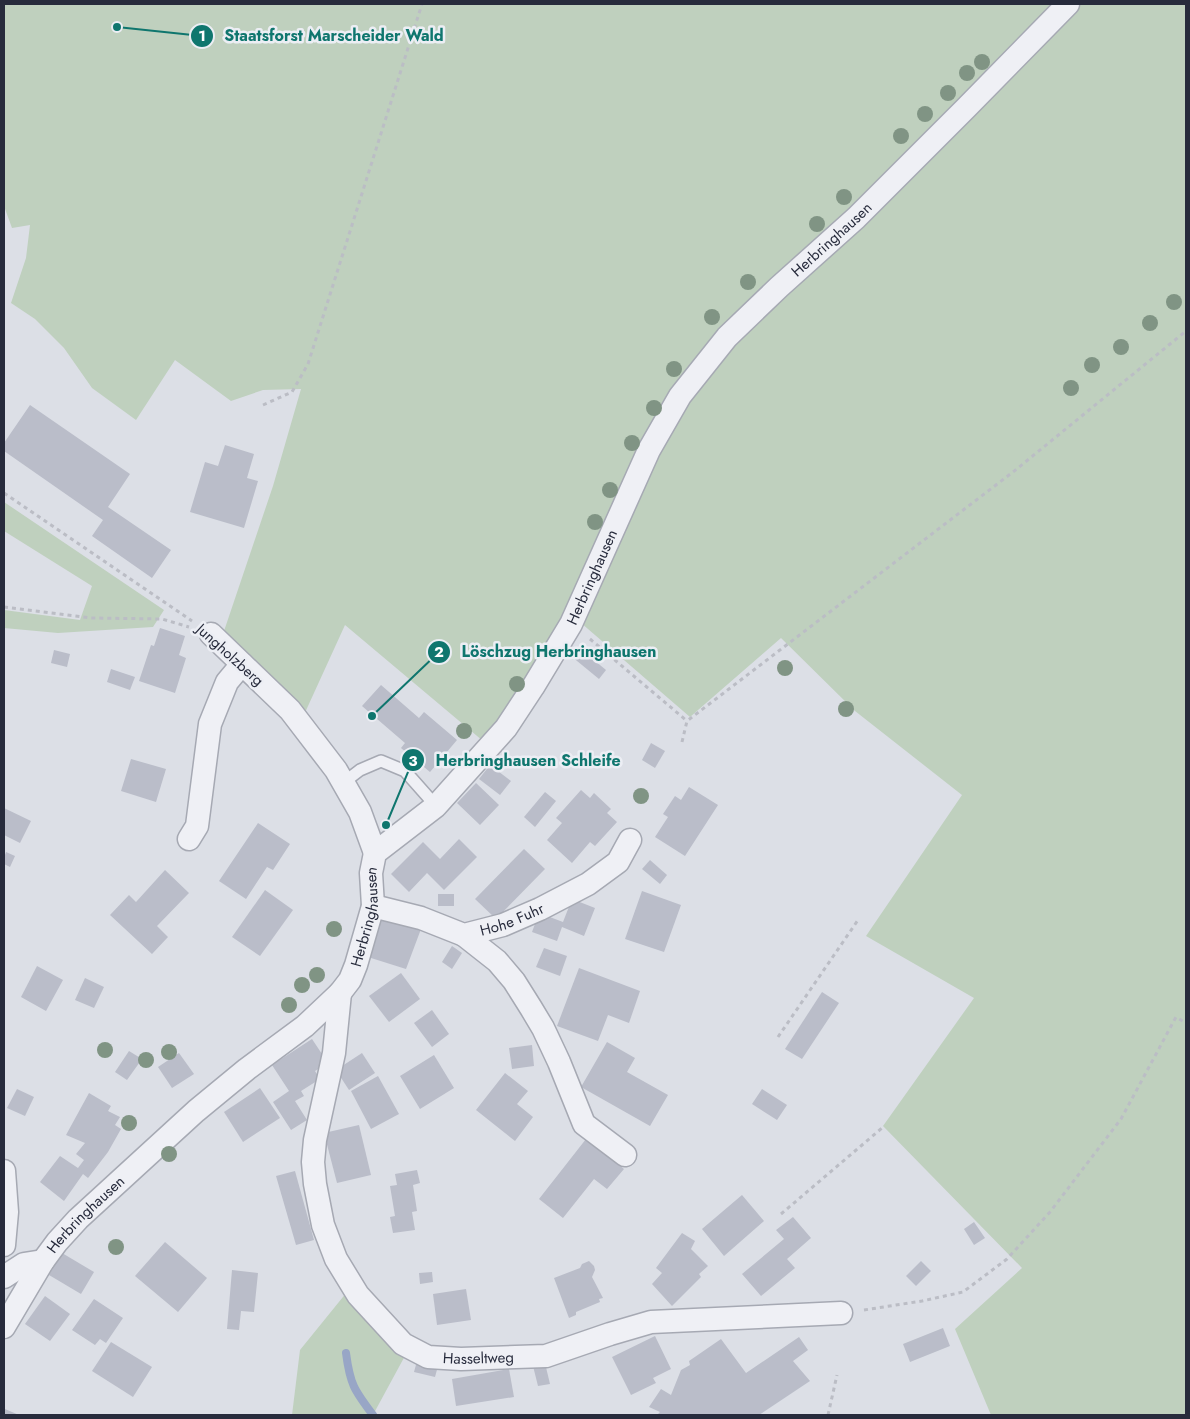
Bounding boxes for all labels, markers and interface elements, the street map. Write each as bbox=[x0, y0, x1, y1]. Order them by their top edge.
callout: Staatsforst Marscheider Wald bbox=[190, 20, 454, 51]
text: Staatsforst Marscheider Wald bbox=[224, 24, 444, 47]
text: 1 bbox=[198, 25, 206, 47]
street label: Herbringhausen bbox=[786, 197, 877, 282]
street label: Herbringhausen bbox=[561, 526, 623, 628]
street label: Jungholzberg bbox=[190, 617, 269, 691]
callout: Löschzug Herbringhausen bbox=[426, 636, 666, 667]
text: Löschzug Herbringhausen bbox=[462, 640, 656, 663]
text: 2 bbox=[434, 641, 444, 663]
callout: Herbringhausen Schleife bbox=[401, 745, 631, 776]
text: Herbringhausen Schleife bbox=[435, 749, 621, 772]
text: 3 bbox=[408, 750, 418, 772]
street label: Herbringhausen bbox=[345, 865, 384, 969]
street label: Hohe Fuhr bbox=[477, 897, 549, 942]
street label: Herbringhausen bbox=[41, 1171, 130, 1258]
street label: Hasseltweg bbox=[442, 1346, 514, 1370]

